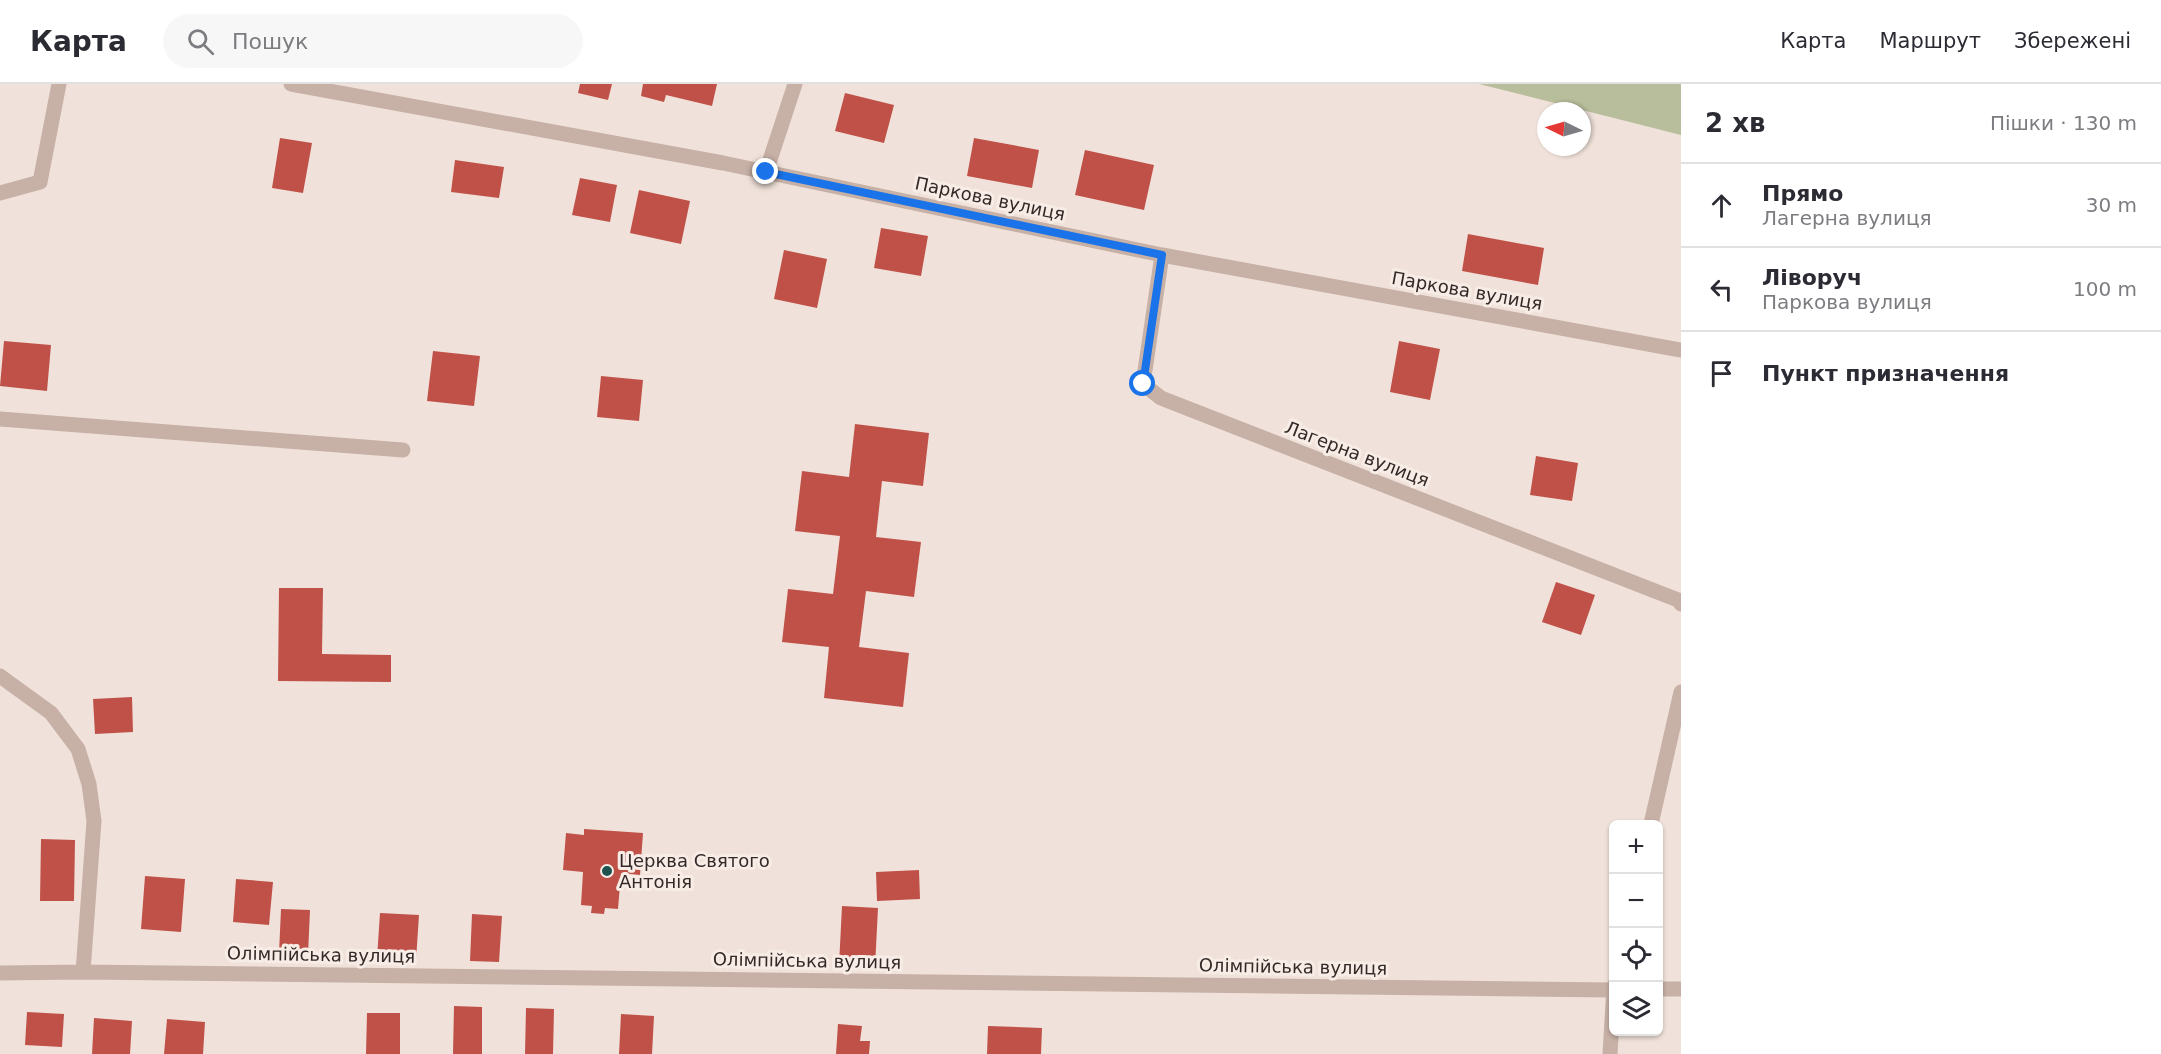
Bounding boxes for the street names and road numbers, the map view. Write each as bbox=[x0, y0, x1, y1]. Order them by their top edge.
street label: Паркова вулиця bbox=[913, 172, 1067, 225]
street label: Паркова вулиця bbox=[1390, 267, 1544, 314]
street label: Лагерна вулиця bbox=[1282, 416, 1432, 491]
street label: Олімпійська вулиця bbox=[227, 942, 415, 967]
street label: Олімпійська вулиця bbox=[713, 948, 901, 973]
street label: Олімпійська вулиця bbox=[1199, 954, 1387, 979]

